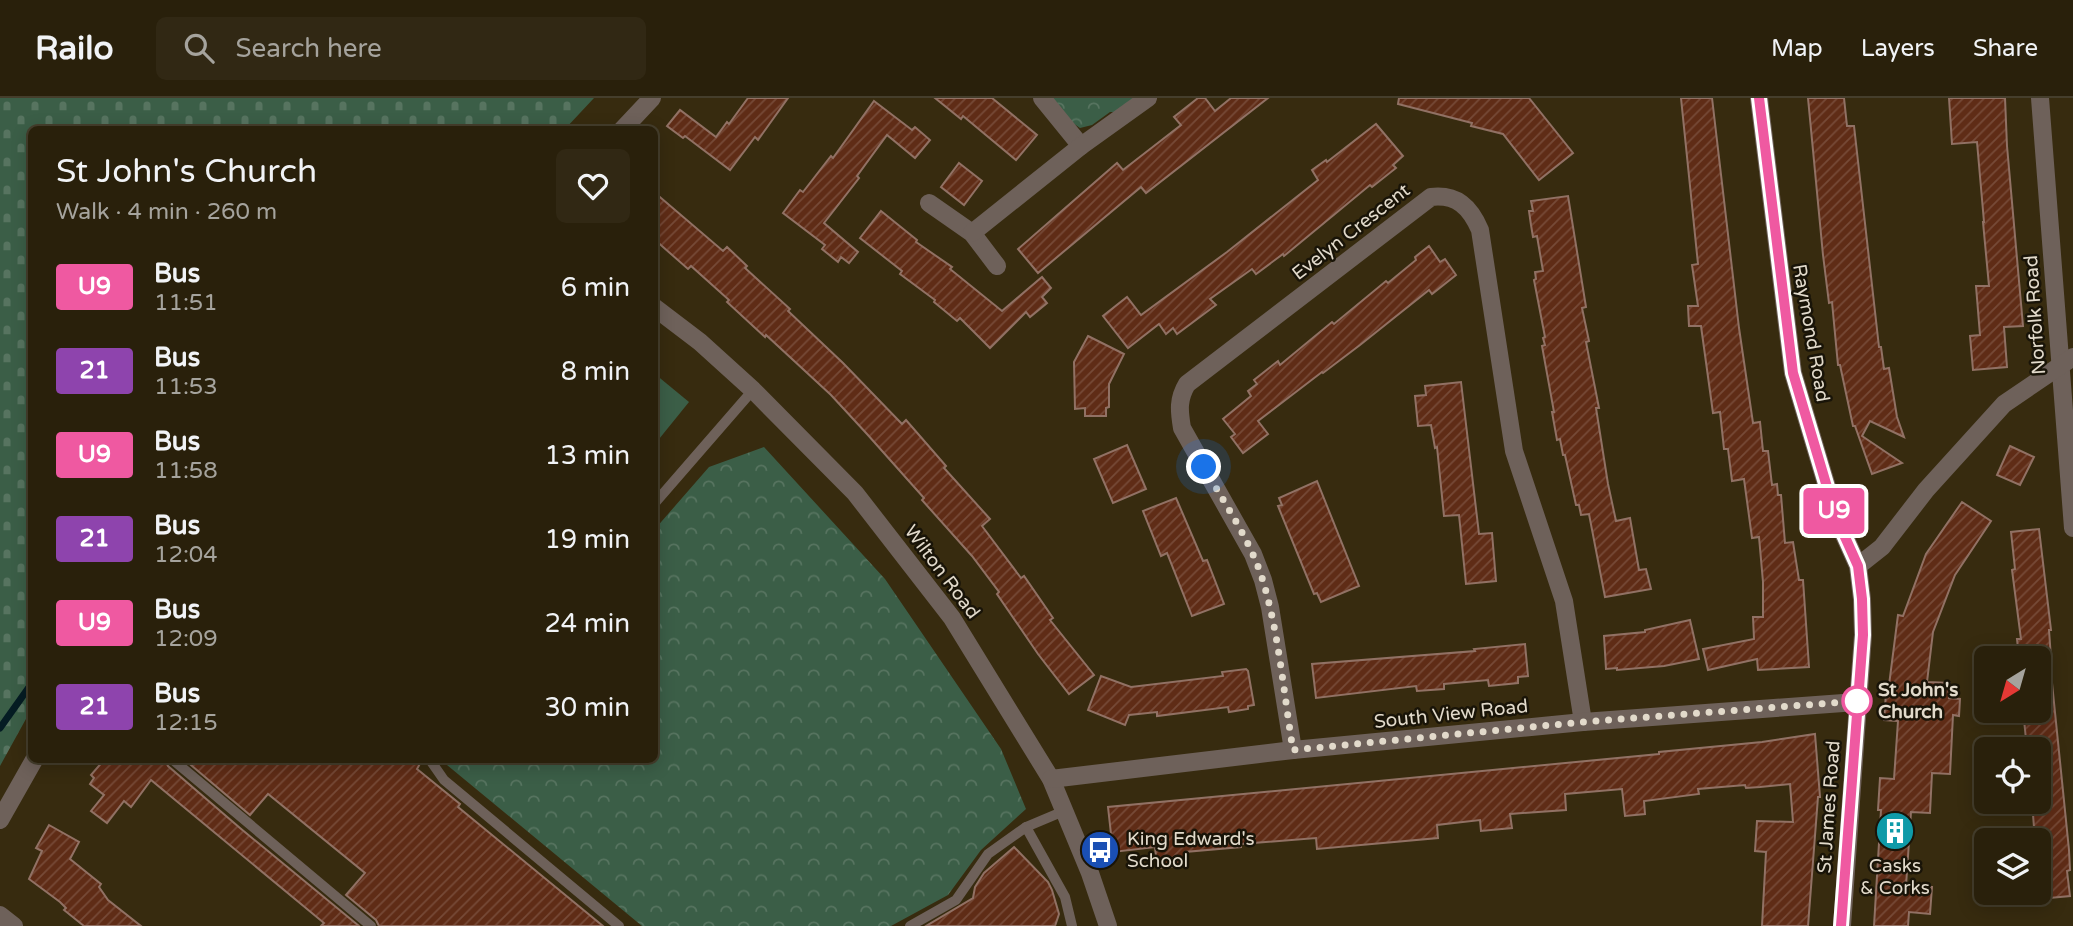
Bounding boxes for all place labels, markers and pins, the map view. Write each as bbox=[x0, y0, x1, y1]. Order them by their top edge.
place label: St John's Church bbox=[1878, 679, 1958, 723]
marker: St John's Church bbox=[1842, 686, 1872, 716]
building icon: Casks & Corks bbox=[1874, 810, 1916, 852]
place label: King Edward's School bbox=[1127, 828, 1255, 872]
bus stop icon: King Edward's School bbox=[1079, 829, 1121, 871]
place label: Casks & Corks bbox=[1860, 855, 1930, 899]

